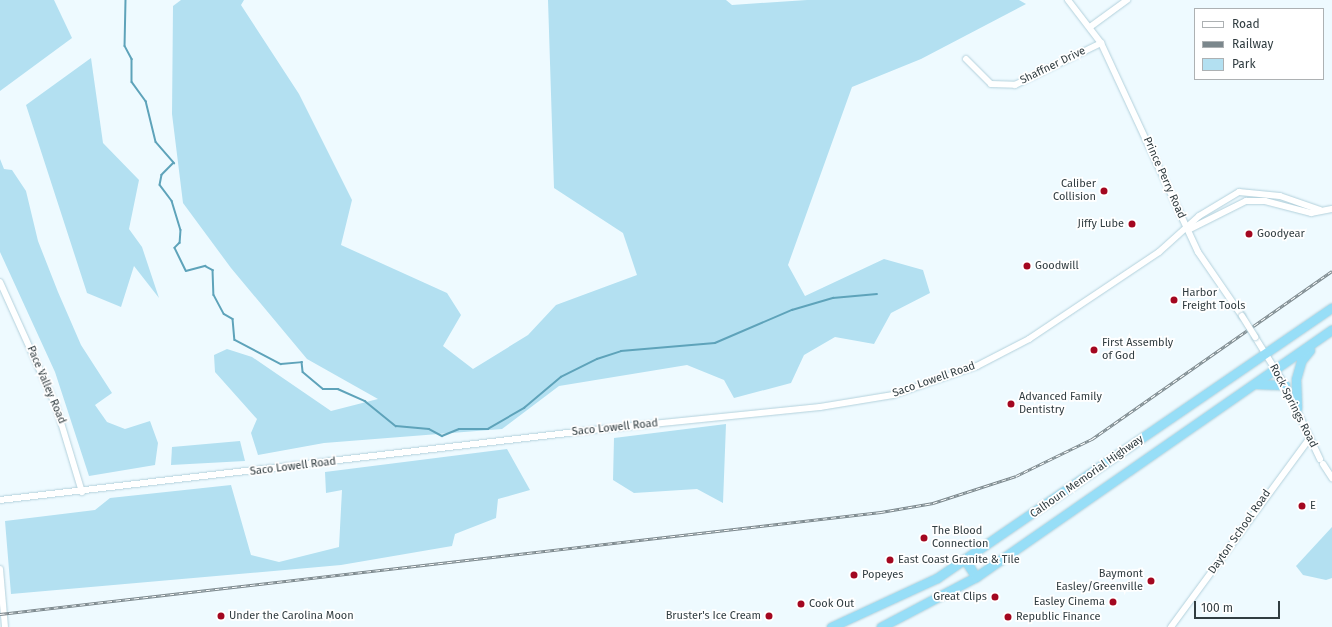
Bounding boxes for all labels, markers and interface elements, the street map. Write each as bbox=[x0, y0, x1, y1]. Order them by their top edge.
legend bbox=[1194, 8, 1324, 80]
text: Road bbox=[1232, 17, 1260, 31]
text: Railway bbox=[1232, 37, 1273, 51]
street label: Shaffner Drive bbox=[1018, 44, 1088, 88]
text: Park bbox=[1232, 57, 1256, 71]
street label: Prince Perry Road bbox=[1140, 135, 1188, 221]
place label: Caliber Collision bbox=[1053, 178, 1096, 204]
marker: Caliber Collision bbox=[1099, 186, 1109, 196]
place label: Jiffy Lube bbox=[1078, 217, 1124, 231]
marker: Jiffy Lube bbox=[1127, 219, 1137, 229]
place label: Goodyear bbox=[1257, 227, 1305, 241]
marker: Goodyear bbox=[1244, 229, 1254, 239]
place label: Goodwill bbox=[1035, 259, 1079, 273]
marker: Goodwill bbox=[1022, 261, 1032, 271]
place label: Harbor Freight Tools bbox=[1182, 287, 1245, 313]
marker: Harbor Freight Tools bbox=[1169, 295, 1179, 305]
place label: First Assembly of God bbox=[1102, 337, 1173, 363]
street label: Pace Valley Road bbox=[24, 344, 68, 426]
marker: First Assembly of God bbox=[1089, 345, 1099, 355]
street label: Saco Lowell Road bbox=[891, 360, 977, 400]
street label: Rock Springs Road bbox=[1266, 362, 1320, 450]
place label: Advanced Family Dentistry bbox=[1019, 391, 1102, 417]
marker: Advanced Family Dentistry bbox=[1006, 399, 1016, 409]
street label: Saco Lowell Road bbox=[571, 417, 659, 439]
street label: Calhoun Memorial Highway bbox=[1028, 433, 1146, 521]
street label: Saco Lowell Road bbox=[249, 455, 337, 479]
street label: Dayton School Road bbox=[1206, 487, 1274, 577]
place label: E bbox=[1310, 499, 1316, 513]
marker: E bbox=[1297, 501, 1307, 511]
place label: The Blood Connection bbox=[932, 525, 988, 551]
marker: The Blood Connection bbox=[919, 533, 929, 543]
place label: East Coast Granite & Tile bbox=[898, 553, 1020, 567]
marker: East Coast Granite & Tile bbox=[885, 555, 895, 565]
place label: Popeyes bbox=[862, 568, 903, 582]
place label: Baymont Easley/Greenville bbox=[1056, 568, 1143, 594]
marker: Popeyes bbox=[849, 570, 859, 580]
marker: Baymont Easley/Greenville bbox=[1146, 576, 1156, 586]
place label: Great Clips bbox=[933, 590, 987, 604]
marker: Great Clips bbox=[990, 592, 1000, 602]
scale bar bbox=[1196, 593, 1282, 619]
place label: Easley Cinema bbox=[1034, 595, 1105, 609]
place label: Cook Out bbox=[809, 597, 854, 611]
marker: Easley Cinema bbox=[1108, 597, 1118, 607]
marker: Cook Out bbox=[796, 599, 806, 609]
text: 100 m bbox=[1201, 601, 1233, 615]
place label: Under the Carolina Moon bbox=[229, 609, 354, 623]
place label: Bruster's Ice Cream bbox=[666, 609, 761, 623]
place label: Republic Finance bbox=[1016, 610, 1100, 624]
marker: Under the Carolina Moon bbox=[216, 611, 226, 621]
marker: Bruster's Ice Cream bbox=[764, 611, 774, 621]
marker: Republic Finance bbox=[1003, 612, 1013, 622]

